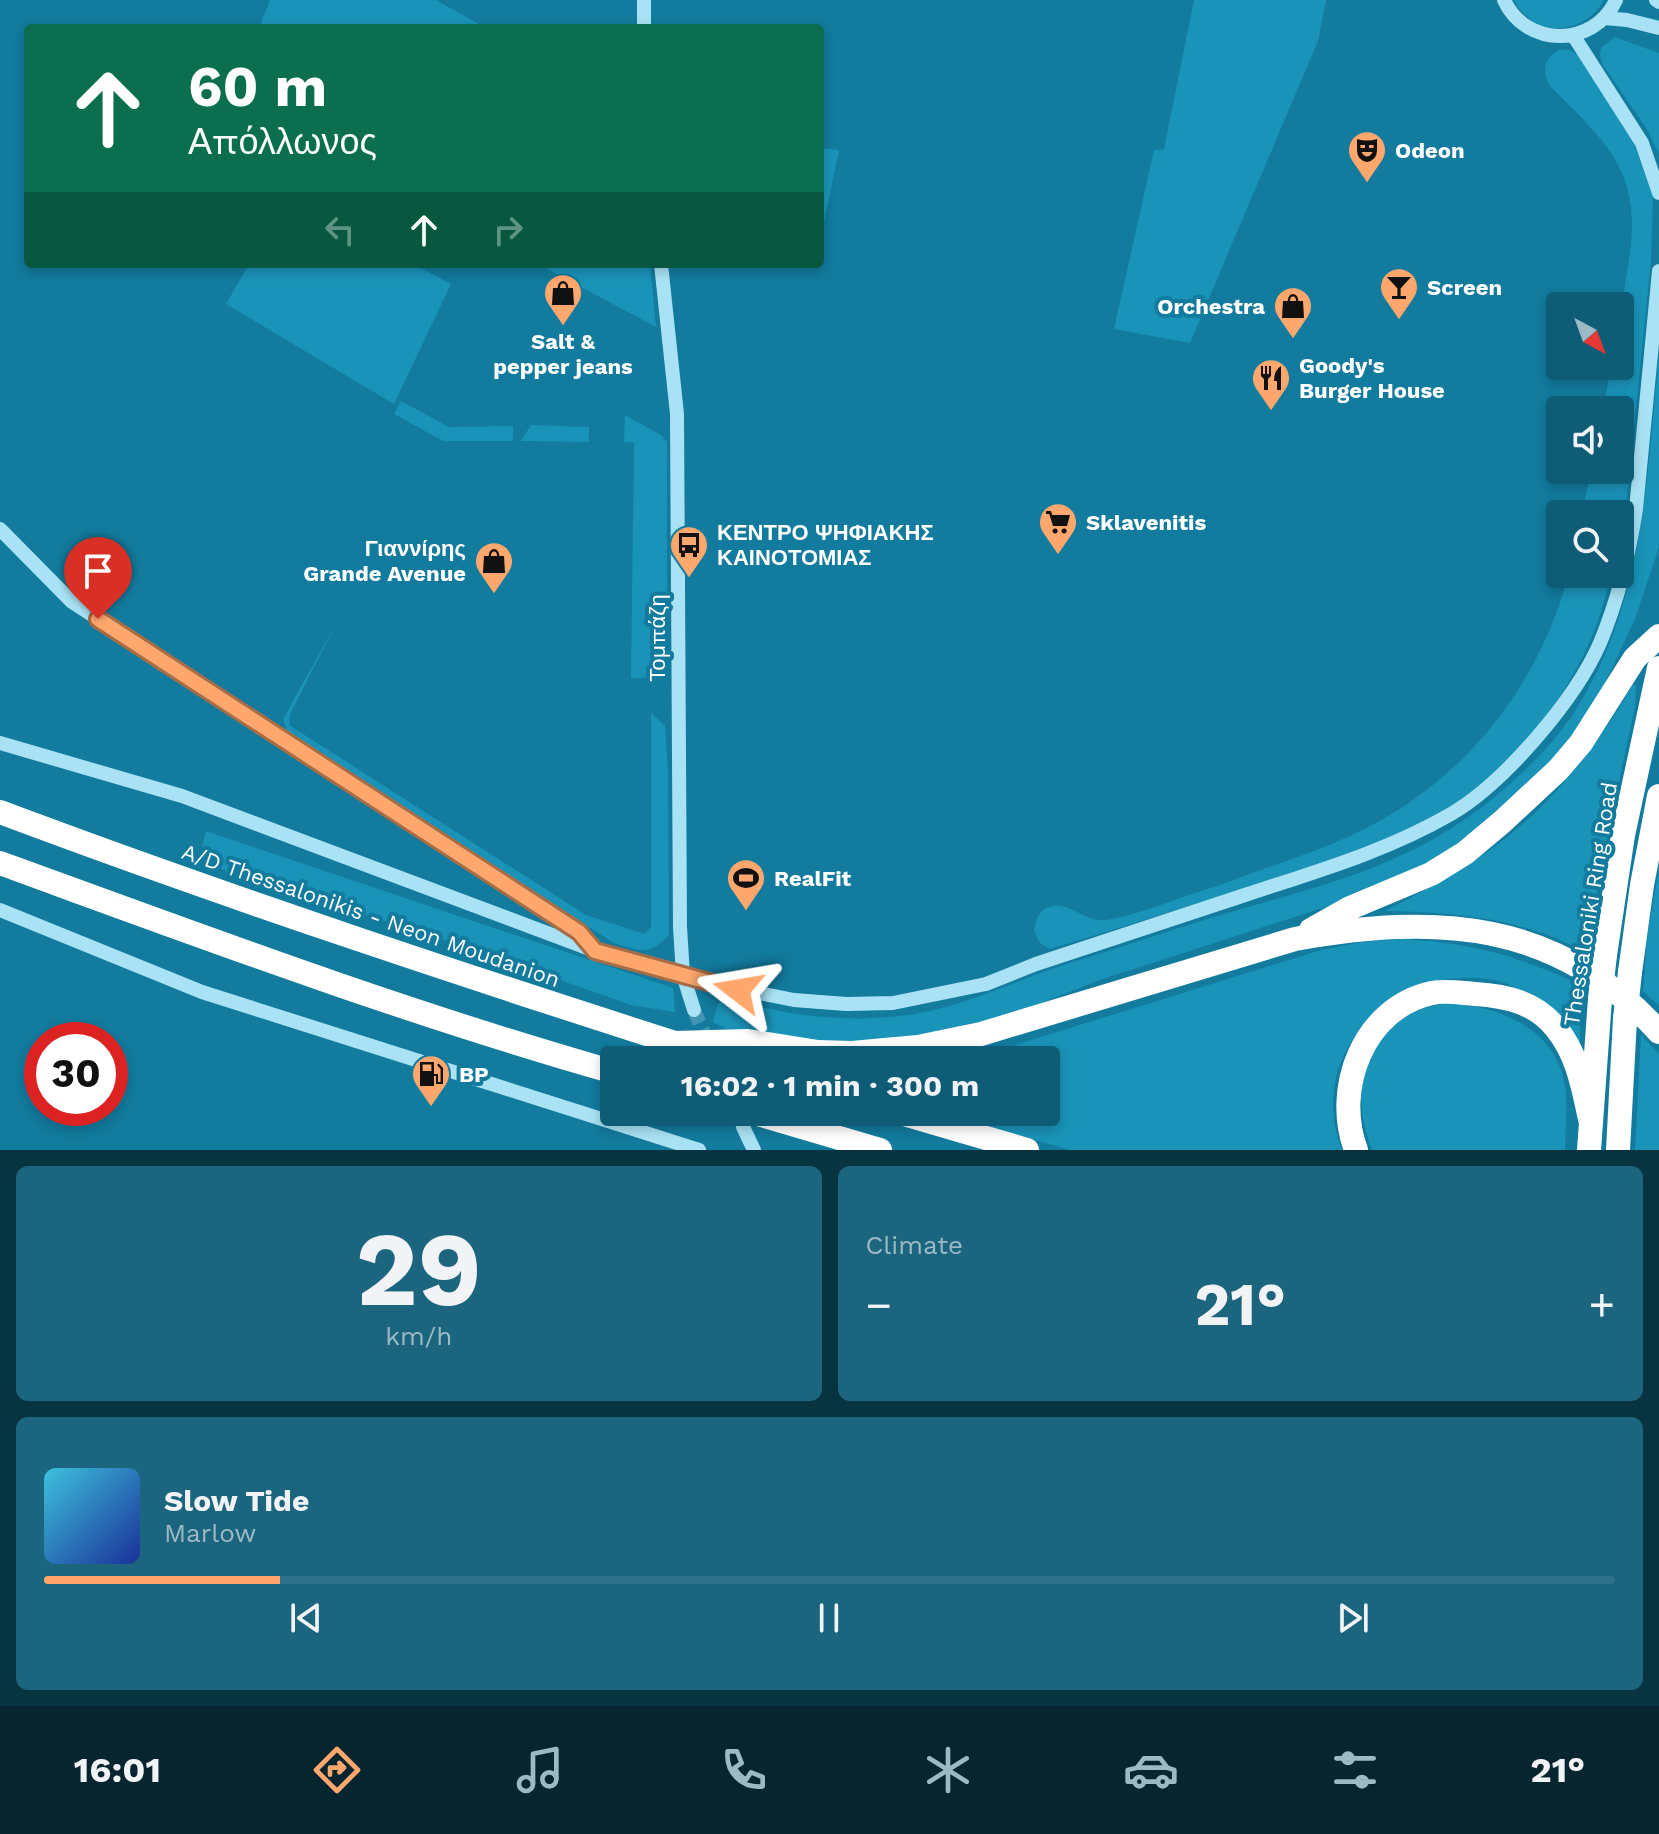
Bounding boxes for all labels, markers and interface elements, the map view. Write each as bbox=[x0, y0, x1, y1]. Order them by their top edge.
text: 60 m bbox=[188, 54, 327, 120]
icon: ahead bbox=[56, 56, 160, 160]
text: Απόλλωνος bbox=[188, 121, 377, 163]
theatre icon: Odeon bbox=[1346, 129, 1388, 184]
place label: Odeon bbox=[1395, 138, 1465, 163]
icon: left bbox=[318, 208, 362, 252]
icon: ahead bbox=[402, 208, 446, 252]
icon: right bbox=[486, 208, 530, 252]
bar icon: Screen bbox=[1378, 266, 1420, 321]
shop icon: Salt & pepper jeans bbox=[542, 272, 584, 327]
place label: Screen bbox=[1427, 275, 1502, 300]
shop icon: Orchestra bbox=[1272, 285, 1314, 340]
north arrow bbox=[1546, 292, 1634, 380]
map controls bbox=[1546, 292, 1634, 588]
place label: Orchestra bbox=[1157, 294, 1265, 319]
place label: Salt & pepper jeans bbox=[493, 329, 633, 379]
place label: Goody's Burger House bbox=[1299, 353, 1445, 403]
restaurant icon: Goody's Burger House bbox=[1250, 357, 1292, 412]
button: sound bbox=[1546, 396, 1634, 484]
button: search bbox=[1546, 500, 1634, 588]
supermarket icon: Sklavenitis bbox=[1037, 501, 1079, 556]
place label: Sklavenitis bbox=[1086, 510, 1206, 535]
place label: ΚΕΝΤΡΟ ΨΗΦΙΑΚΗΣ ΚΑΙΝΟΤΟΜΙΑΣ bbox=[717, 520, 934, 570]
bus stop icon: ΚΕΝΤΡΟ ΨΗΦΙΑΚΗΣ ΚΑΙΝΟΤΟΜΙΑΣ bbox=[668, 524, 710, 579]
place label: Γιαννίρης Grande Avenue bbox=[303, 536, 466, 586]
pin bbox=[64, 537, 132, 619]
shop icon: Γιαννίρης Grande Avenue bbox=[473, 540, 515, 595]
icon: arrive bbox=[76, 549, 120, 593]
street label: Τομπάζη bbox=[645, 594, 670, 682]
street label: Thessaloniki Ring Road bbox=[1559, 780, 1622, 1028]
street label: A/D Thessalonikis - Neon Moudanion bbox=[179, 839, 563, 992]
sports icon: RealFit bbox=[725, 857, 767, 912]
place label: RealFit bbox=[774, 866, 852, 891]
position arrow bbox=[696, 948, 780, 1032]
speed limit sign: 30 bbox=[24, 1022, 128, 1126]
fuel station icon: BP bbox=[410, 1053, 452, 1108]
place label: BP bbox=[459, 1062, 489, 1087]
text: 16:02 · 1 min · 300 m bbox=[681, 1068, 979, 1103]
text: 29 bbox=[356, 1208, 482, 1330]
text: Climate bbox=[866, 1230, 963, 1260]
text: 21° bbox=[1195, 1269, 1286, 1340]
text: − bbox=[866, 1279, 892, 1331]
text: + bbox=[1588, 1279, 1615, 1331]
text: km/h bbox=[385, 1321, 452, 1351]
text: Slow Tide bbox=[164, 1483, 309, 1518]
text: Marlow bbox=[164, 1518, 256, 1548]
icon: previous bbox=[284, 1596, 328, 1640]
icon: pause bbox=[807, 1596, 851, 1640]
icon: next bbox=[1331, 1596, 1375, 1640]
icon: directions bbox=[309, 1742, 365, 1798]
icon: music bbox=[512, 1742, 568, 1798]
icon: phone bbox=[716, 1742, 772, 1798]
icon: climate bbox=[920, 1742, 976, 1798]
icon: car bbox=[1123, 1742, 1179, 1798]
icon: filters bbox=[1327, 1742, 1383, 1798]
text: 16:01 bbox=[74, 1749, 161, 1791]
text: 21° bbox=[1530, 1749, 1585, 1791]

